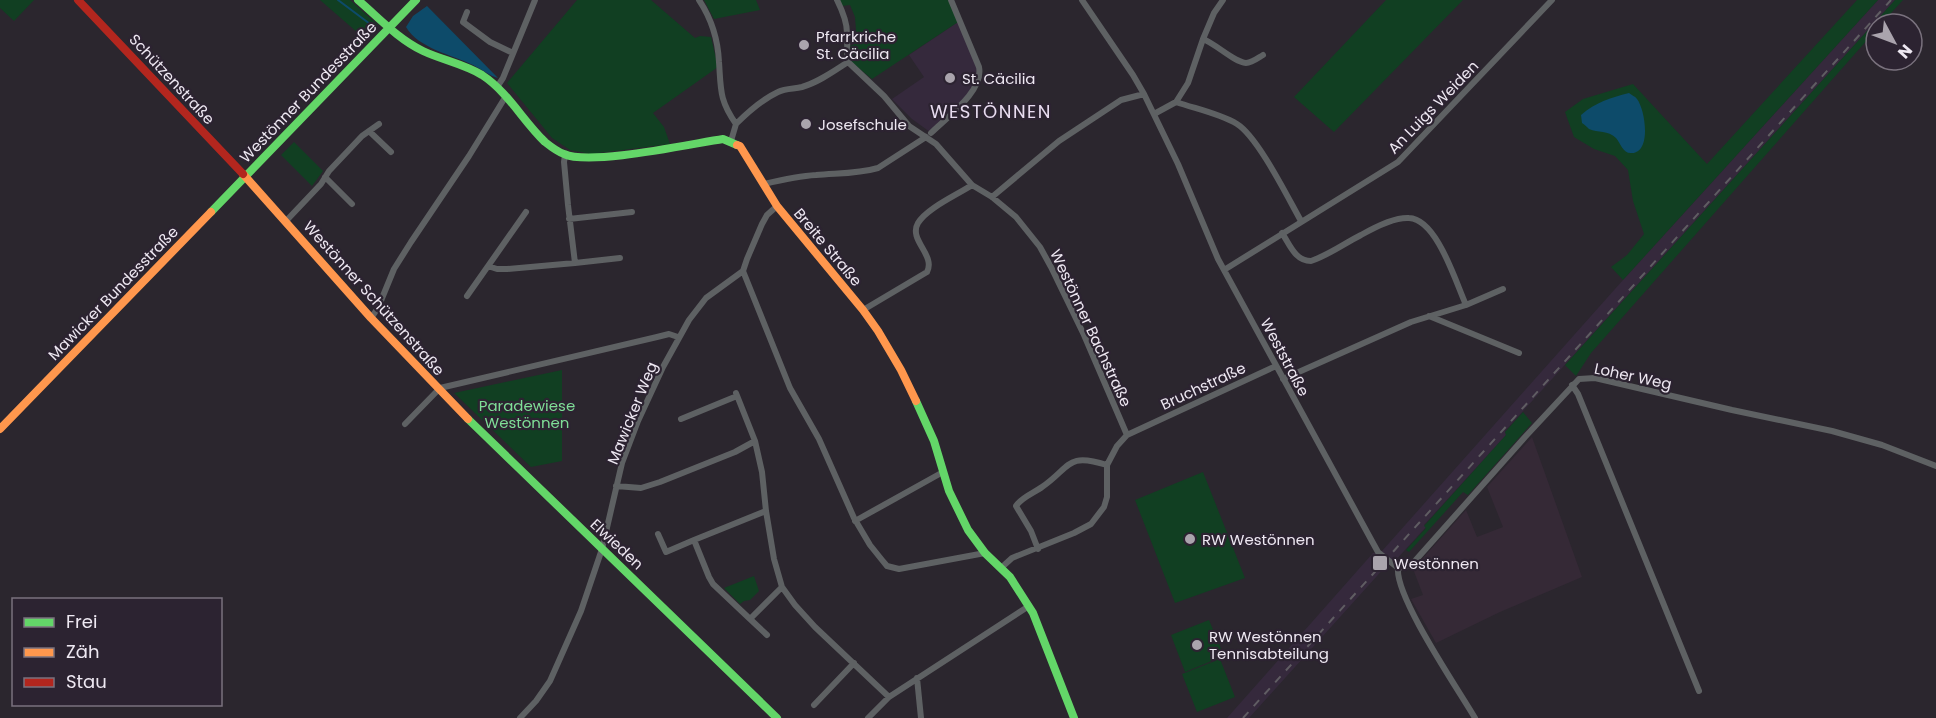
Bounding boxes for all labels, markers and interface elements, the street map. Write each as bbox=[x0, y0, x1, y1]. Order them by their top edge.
north arrow bbox=[1864, 12, 1924, 72]
street label: Westönner Bundesstraße bbox=[235, 17, 381, 167]
place label: Pfarrkriche St. Cäcilia bbox=[816, 26, 896, 64]
street label: Schützenstraße bbox=[124, 29, 220, 129]
marker: Pfarrkriche St. Cäcilia bbox=[797, 38, 811, 52]
text: N bbox=[1892, 39, 1918, 64]
street label: An Luigs Weiden bbox=[1383, 56, 1483, 158]
place label: St. Cäcilia bbox=[962, 68, 1035, 89]
marker: St. Cäcilia bbox=[943, 71, 957, 85]
district label: WESTÖNNEN bbox=[930, 99, 1052, 124]
place label: Josefschule bbox=[818, 114, 907, 135]
marker: Josefschule bbox=[799, 117, 813, 131]
street label: Breite Straße bbox=[789, 203, 867, 291]
street label: Westönner Schützenstraße bbox=[299, 216, 449, 380]
street label: Mawicker Bundesstraße bbox=[43, 221, 183, 365]
street label: Westönner Bachstraße bbox=[1045, 246, 1137, 410]
street label: Weststraße bbox=[1256, 314, 1314, 400]
street label: Bruchstraße bbox=[1157, 357, 1249, 415]
street label: Loher Weg bbox=[1592, 358, 1674, 394]
street label: Mawicker Weg bbox=[602, 359, 662, 467]
park label: Paradewiese Westönnen bbox=[479, 395, 575, 433]
street label: Elwieden bbox=[586, 514, 648, 574]
place label: RW Westönnen bbox=[1202, 529, 1315, 550]
marker: RW Westönnen bbox=[1183, 532, 1197, 546]
place label: Westönnen bbox=[1394, 553, 1479, 574]
marker: Westönnen bbox=[1371, 554, 1389, 572]
legend bbox=[12, 598, 222, 706]
text: Frei bbox=[66, 609, 97, 634]
place label: RW Westönnen Tennisabteilung bbox=[1209, 626, 1329, 664]
marker: RW Westönnen Tennisabteilung bbox=[1190, 638, 1204, 652]
text: Zäh bbox=[66, 639, 99, 664]
text: Stau bbox=[66, 669, 107, 694]

